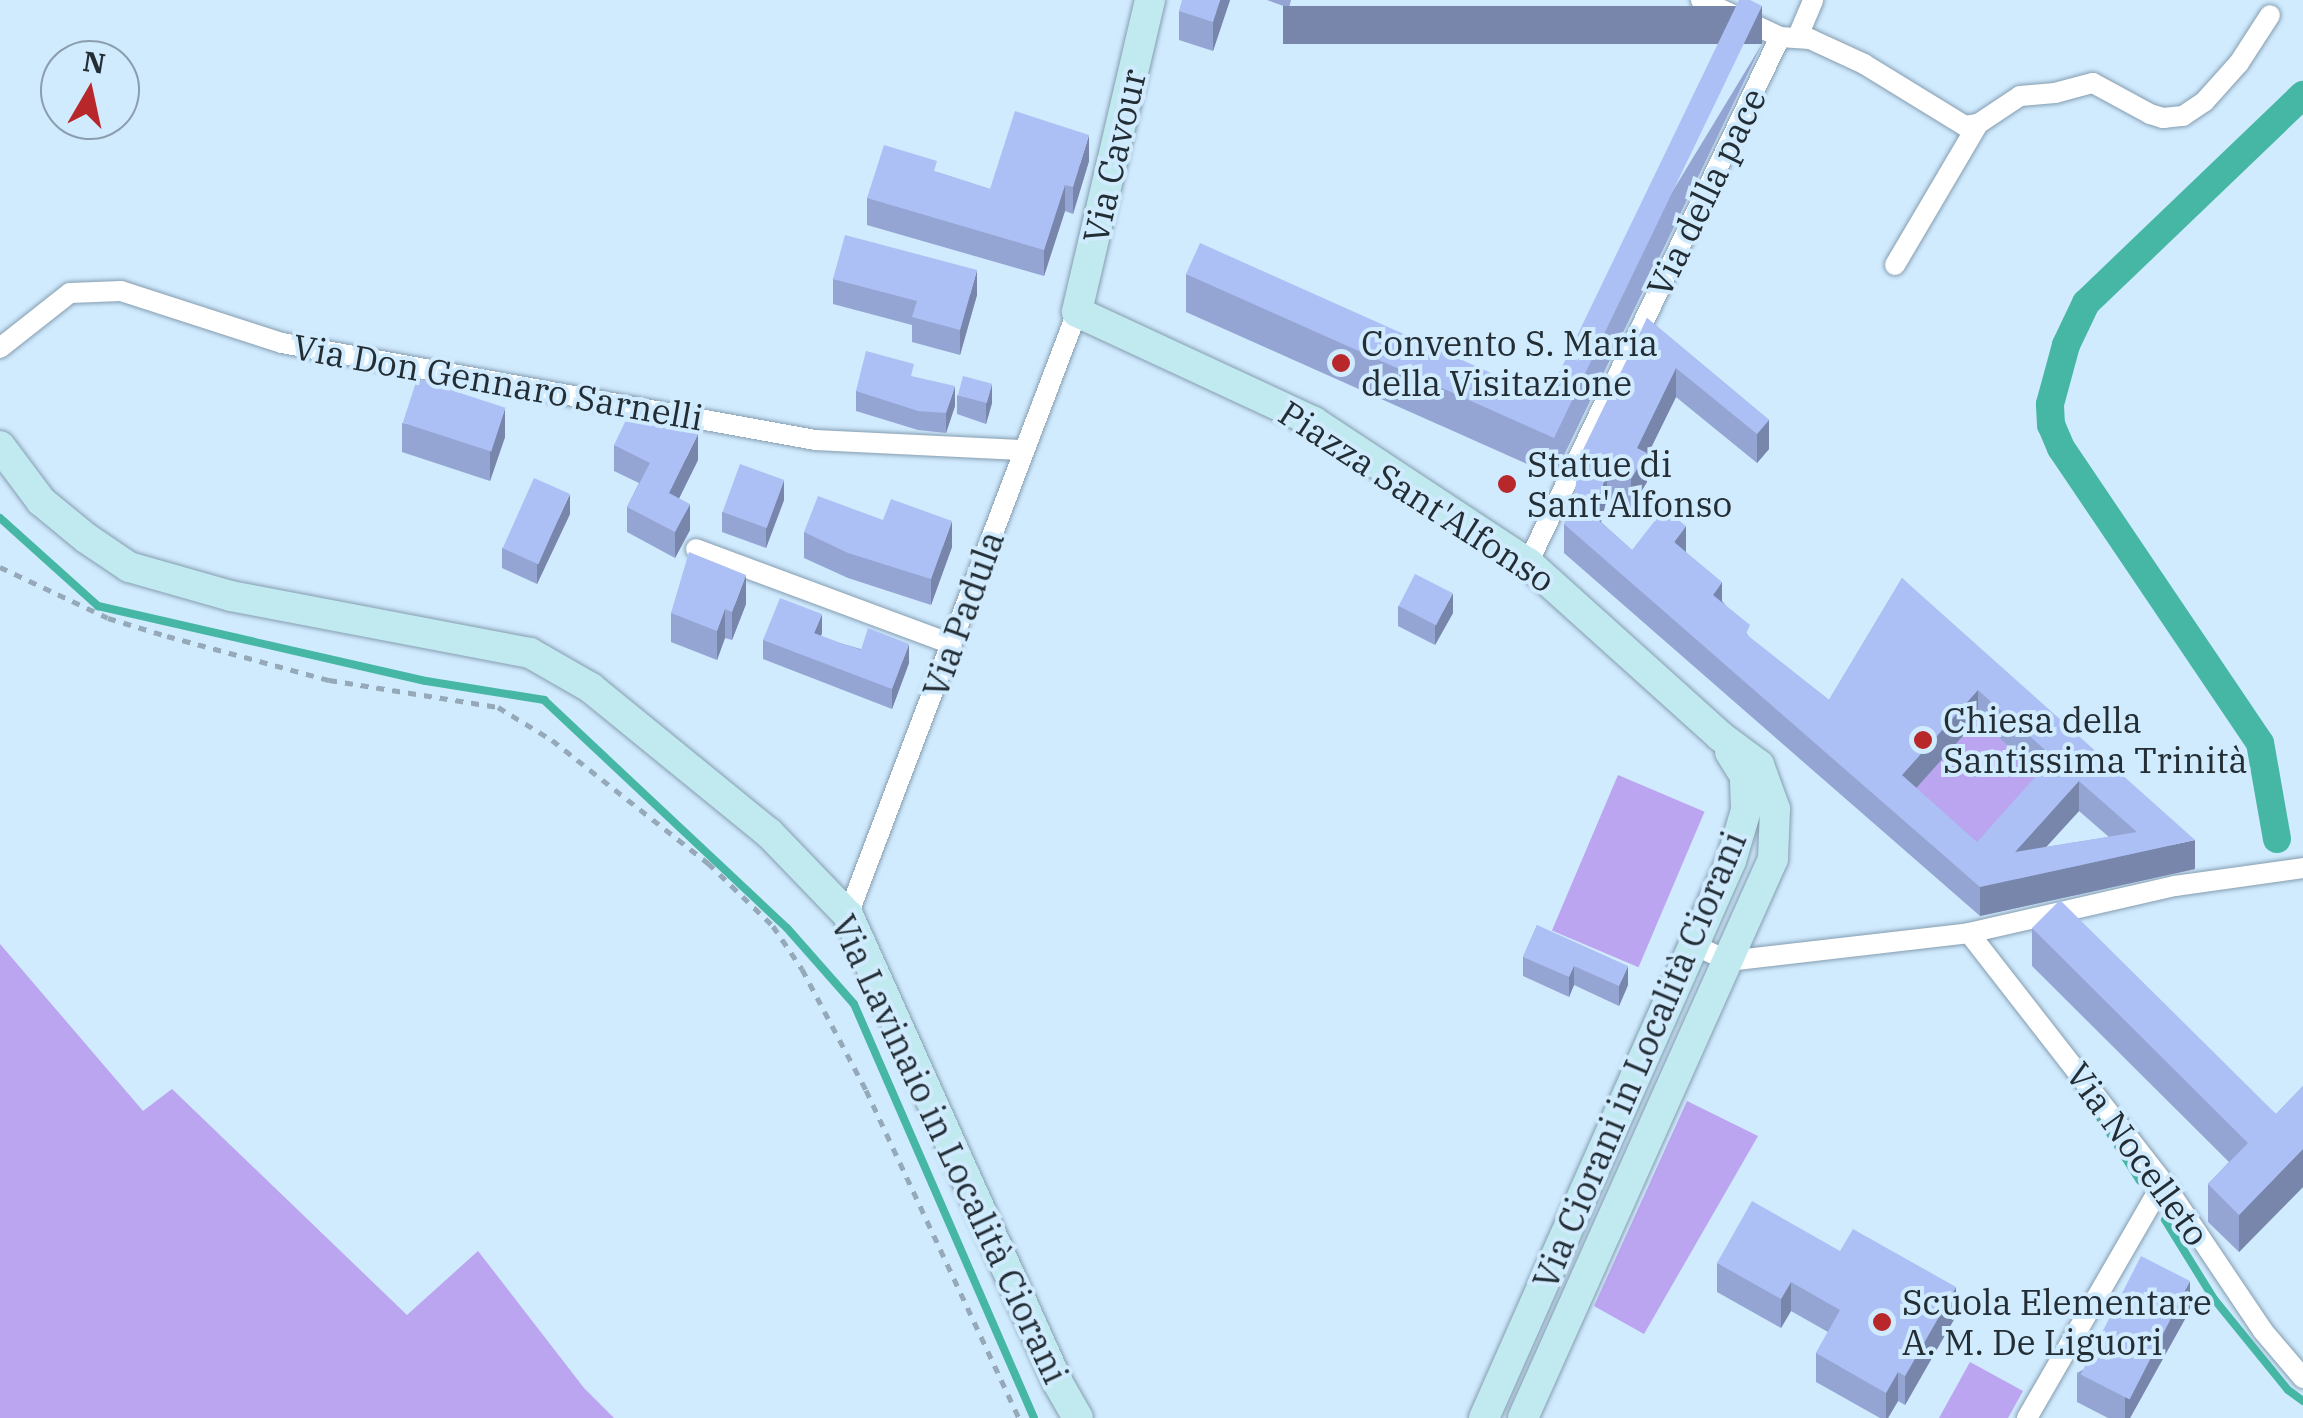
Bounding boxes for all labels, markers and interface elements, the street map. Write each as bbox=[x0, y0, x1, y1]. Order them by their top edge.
north arrow bbox=[40, 40, 140, 140]
text: N bbox=[81, 42, 108, 82]
street label: Via Cavour bbox=[1074, 65, 1154, 247]
street label: Via della pace bbox=[1637, 81, 1775, 303]
place label: Convento S. Maria della Visitazione bbox=[1361, 322, 1658, 404]
street label: Via Don Gennaro Sarnelli bbox=[290, 325, 706, 439]
marker: Convento S. Maria della Visitazione bbox=[1330, 352, 1352, 374]
street label: Piazza Sant'Alfonso bbox=[1271, 391, 1563, 601]
place label: Statue di Sant'Alfonso bbox=[1527, 443, 1732, 525]
marker: Statue di Sant'Alfonso bbox=[1496, 473, 1518, 495]
street label: Via Padula bbox=[914, 525, 1012, 703]
place label: Chiesa della Santissima Trinità bbox=[1943, 699, 2248, 781]
marker: Chiesa della Santissima Trinità bbox=[1912, 729, 1934, 751]
street label: Via Ciorani in Località Ciorani bbox=[1523, 825, 1755, 1295]
street label: Via Lavinaio in Località Ciorani bbox=[823, 908, 1077, 1390]
street label: Via Nocelleto bbox=[2057, 1054, 2219, 1254]
place label: Scuola Elementare A. M. De Liguori bbox=[1902, 1281, 2212, 1363]
marker: Scuola Elementare A. M. De Liguori bbox=[1871, 1311, 1893, 1333]

